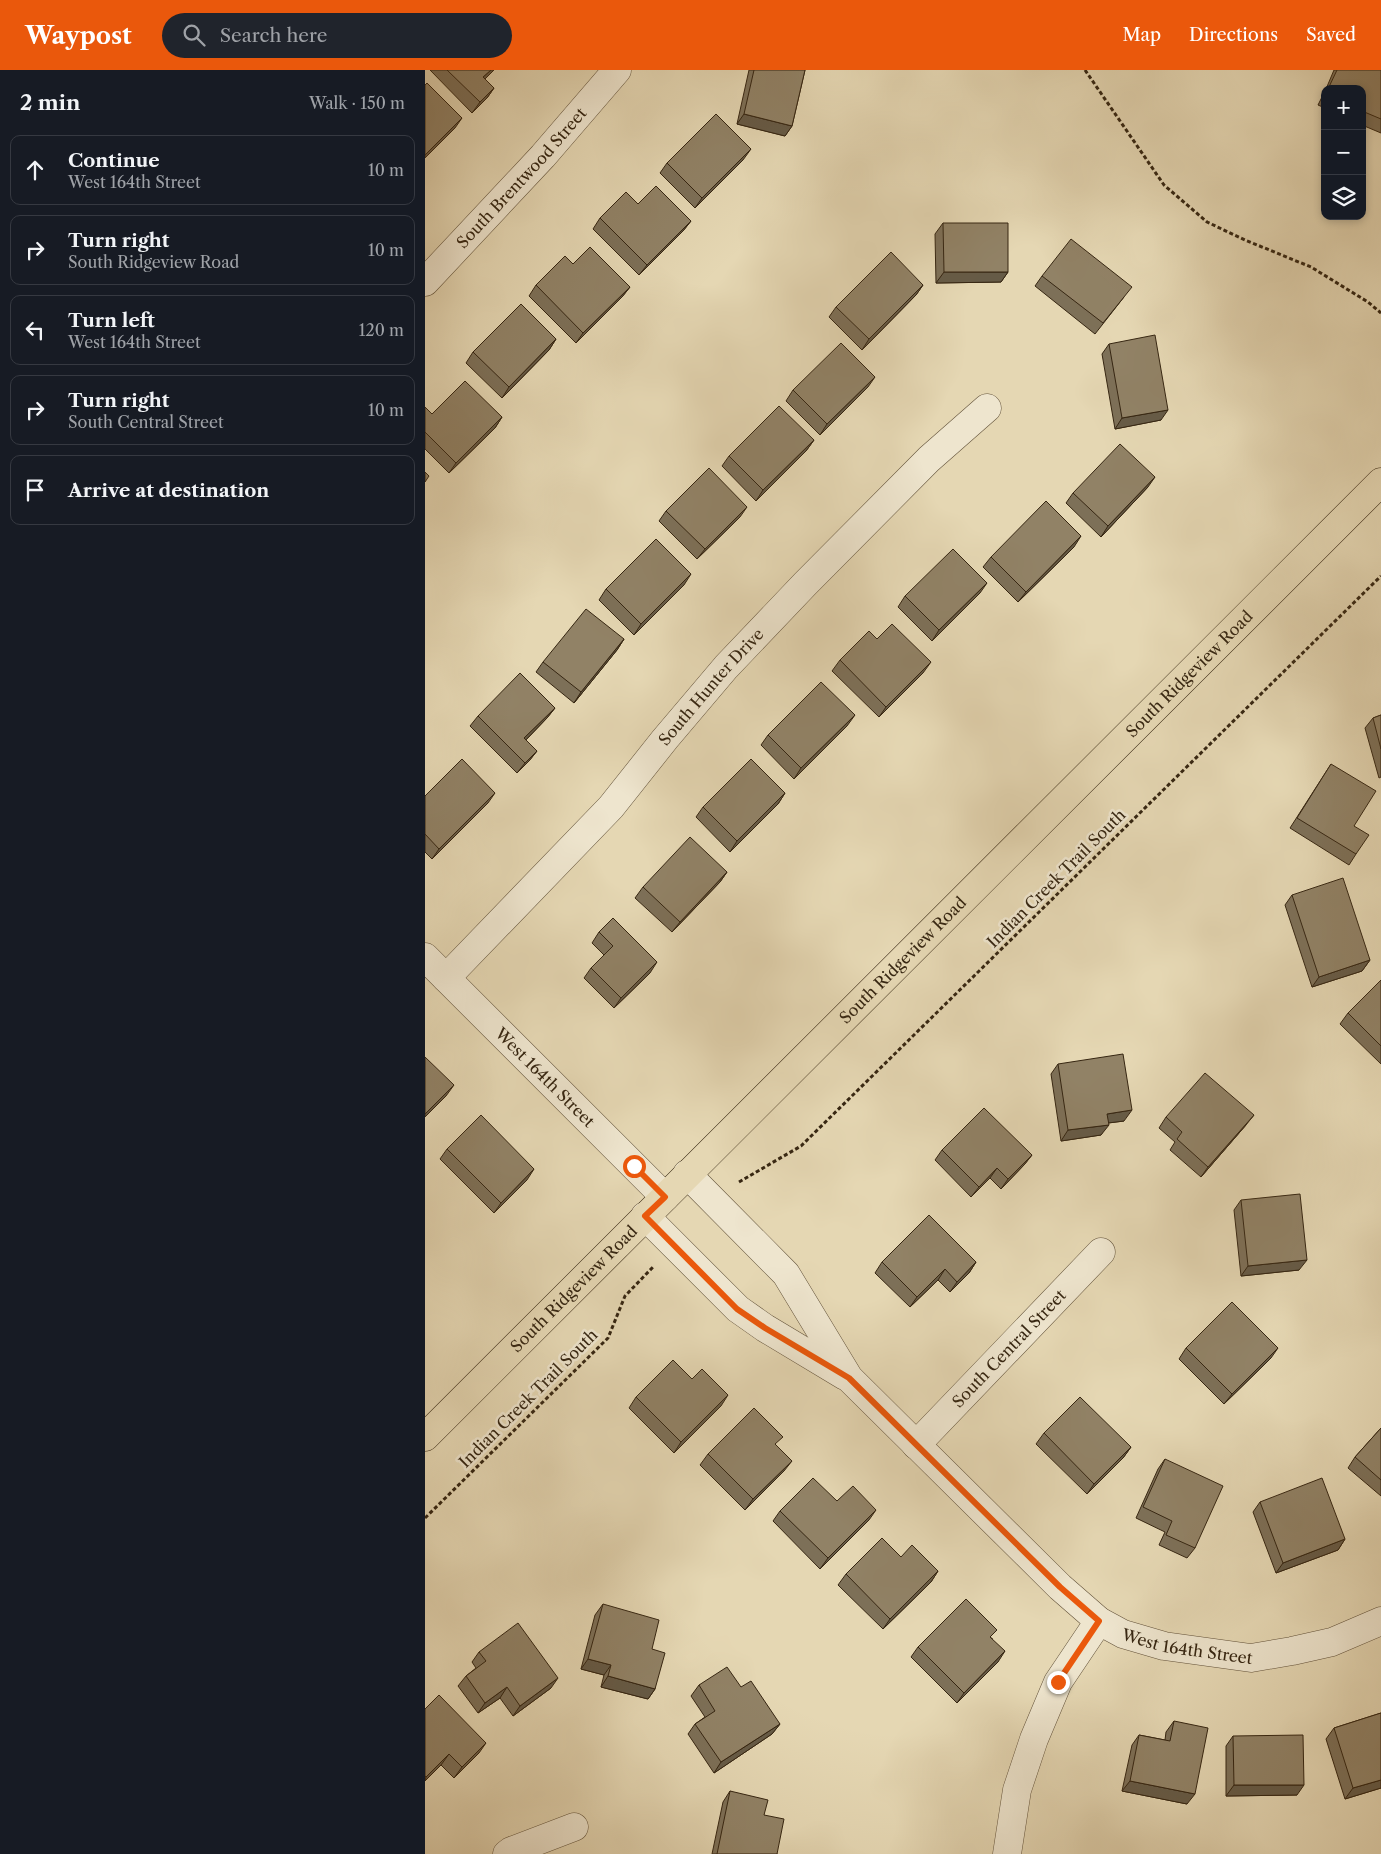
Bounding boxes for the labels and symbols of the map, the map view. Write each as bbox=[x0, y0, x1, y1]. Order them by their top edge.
street label: South Brentwood Street bbox=[452, 103, 591, 252]
street label: South Ridgeview Road bbox=[1121, 606, 1257, 741]
street label: South Hunter Drive bbox=[654, 624, 768, 749]
street label: Indian Creek Trail South bbox=[983, 805, 1129, 951]
street label: South Ridgeview Road bbox=[835, 892, 970, 1028]
street label: West 164th Street bbox=[491, 1023, 599, 1131]
route start bbox=[623, 1155, 646, 1178]
street label: South Ridgeview Road bbox=[506, 1221, 641, 1356]
street label: South Central Street bbox=[948, 1285, 1070, 1411]
street label: Indian Creek Trail South bbox=[455, 1325, 601, 1471]
street label: West 164th Street bbox=[1119, 1624, 1254, 1668]
route end bbox=[1047, 1671, 1070, 1694]

